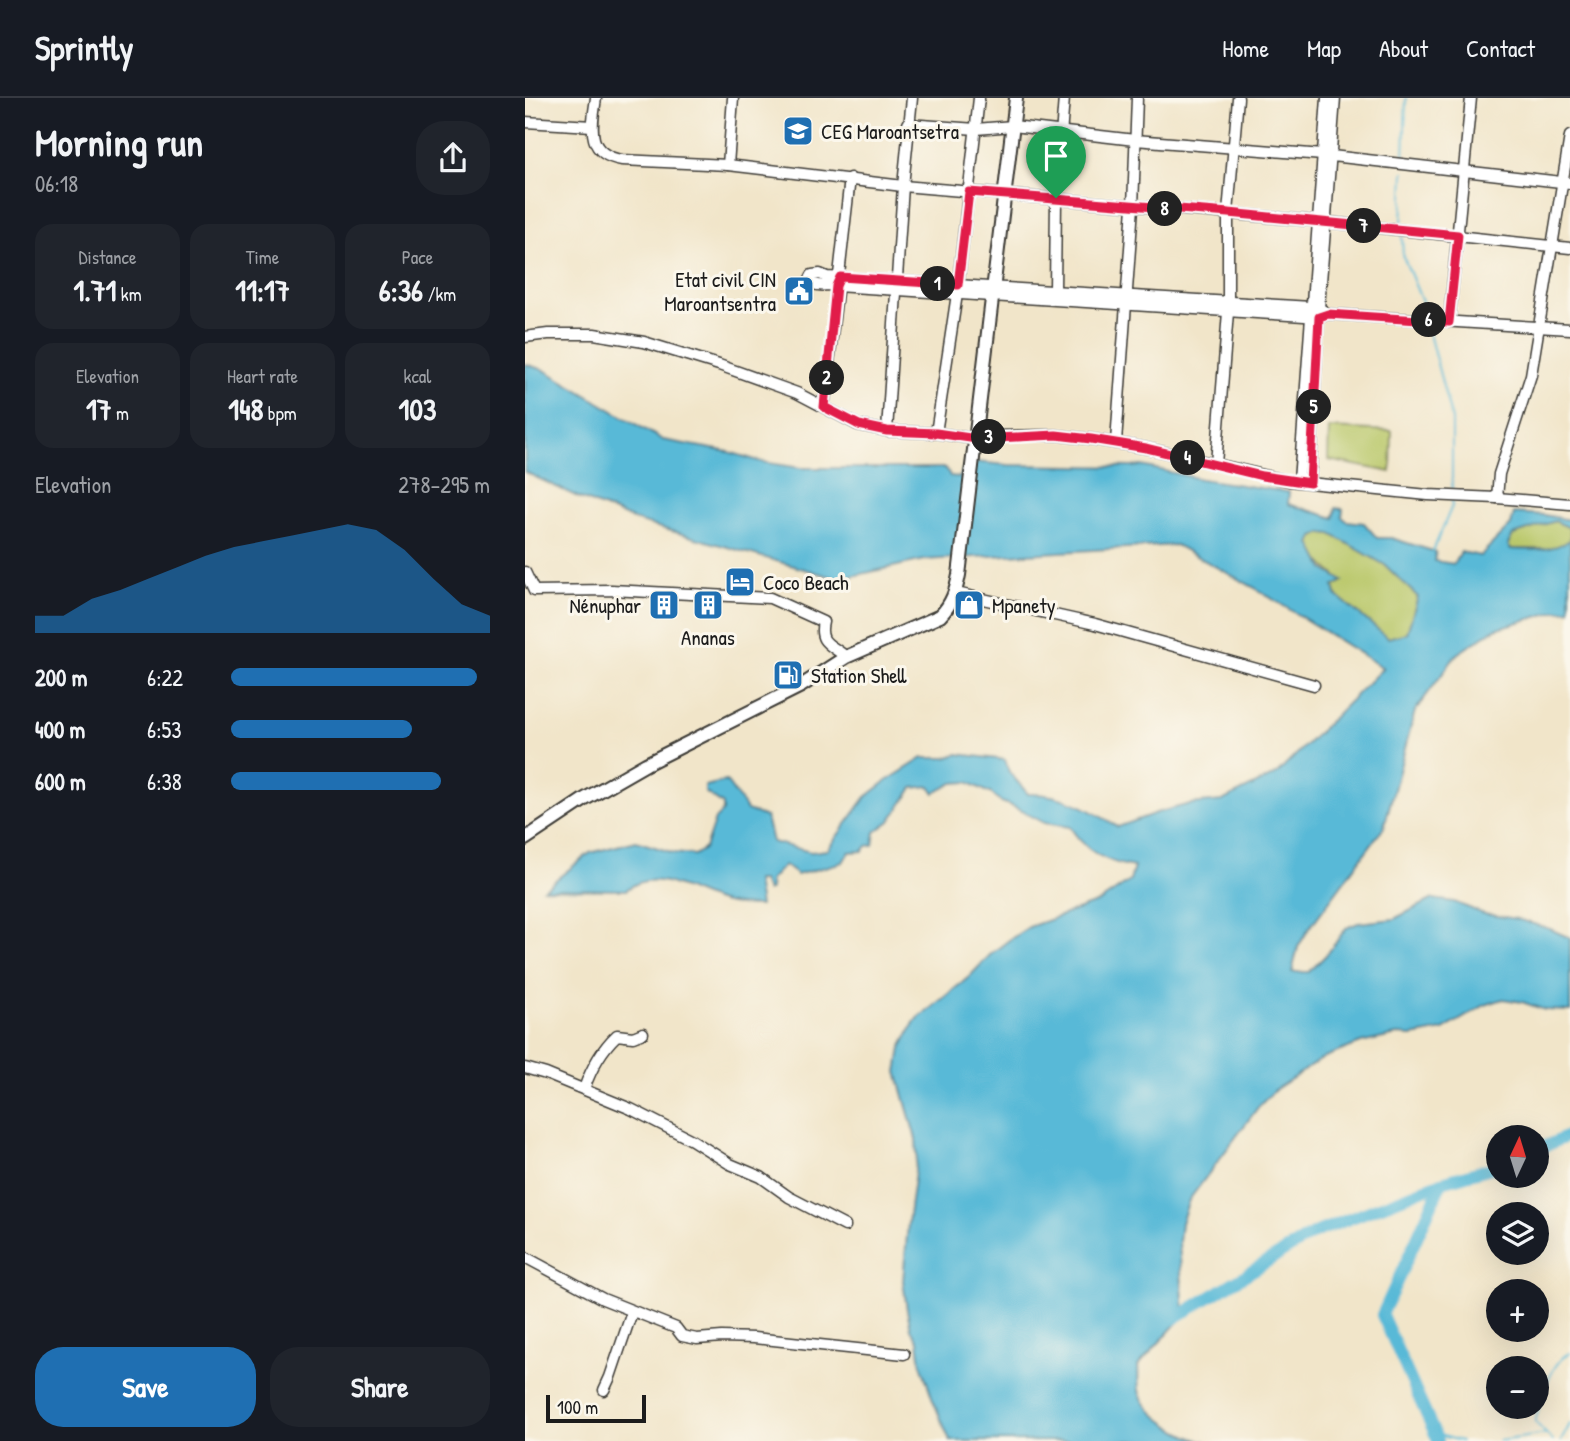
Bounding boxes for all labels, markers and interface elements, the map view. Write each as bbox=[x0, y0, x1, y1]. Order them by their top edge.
text: Sprintly bbox=[35, 26, 133, 70]
text: Home bbox=[1222, 32, 1269, 64]
text: Map bbox=[1307, 32, 1341, 64]
text: About bbox=[1379, 32, 1428, 64]
text: Contact bbox=[1466, 32, 1535, 64]
school or university icon: CEG Maroantsetra bbox=[781, 114, 815, 148]
text: Morning run bbox=[35, 116, 203, 168]
place label: CEG Maroantsetra bbox=[821, 117, 959, 146]
button: share bbox=[416, 121, 490, 195]
pin bbox=[1026, 126, 1086, 198]
icon: arrive bbox=[1037, 137, 1075, 175]
text: 06:18 bbox=[35, 168, 78, 199]
pin: 8 bbox=[1147, 192, 1183, 226]
text: 8 bbox=[1160, 195, 1169, 221]
pin: 7 bbox=[1347, 208, 1381, 244]
text: 7 bbox=[1359, 212, 1368, 238]
text: Distance bbox=[78, 244, 137, 270]
text: Time bbox=[246, 244, 279, 270]
text: Pace bbox=[402, 244, 433, 270]
place label: Etat civil CIN Maroantsentra bbox=[664, 265, 776, 318]
pin: 1 bbox=[921, 266, 955, 302]
text: 1.71 bbox=[73, 270, 116, 310]
text: 11:17 bbox=[235, 270, 290, 310]
text: 6:36 bbox=[379, 270, 423, 310]
text: 1 bbox=[934, 270, 941, 296]
public building icon: Etat civil CIN Maroantsentra bbox=[782, 274, 816, 308]
text: km bbox=[116, 281, 142, 307]
text: /km bbox=[423, 281, 456, 307]
pin: 6 bbox=[1411, 302, 1447, 338]
text: 6 bbox=[1425, 306, 1432, 332]
pin: 2 bbox=[809, 360, 845, 396]
text: Elevation bbox=[76, 363, 139, 389]
text: Heart rate bbox=[227, 363, 298, 389]
text: kcal bbox=[404, 363, 431, 389]
text: 2 bbox=[822, 364, 831, 390]
text: 17 bbox=[86, 389, 112, 429]
text: 148 bbox=[228, 389, 263, 429]
text: 103 bbox=[399, 389, 436, 429]
pin: 5 bbox=[1297, 390, 1331, 424]
text: 5 bbox=[1309, 393, 1318, 419]
text: m bbox=[112, 400, 129, 426]
text: bpm bbox=[263, 400, 297, 426]
pin: 3 bbox=[972, 420, 1007, 454]
text: 3 bbox=[984, 423, 993, 449]
pin: 4 bbox=[1171, 440, 1205, 476]
text: 4 bbox=[1184, 444, 1191, 470]
text: Elevation bbox=[35, 469, 111, 500]
text: 278–295 m bbox=[398, 469, 490, 500]
hotel icon: Coco Beach bbox=[723, 565, 757, 599]
place label: Coco Beach bbox=[763, 568, 849, 597]
building icon: Nénuphar bbox=[647, 588, 681, 622]
building icon: Ananas bbox=[691, 588, 725, 622]
shop icon: Mpanety bbox=[952, 588, 986, 622]
place label: Nénuphar bbox=[569, 591, 641, 620]
place label: Mpanety bbox=[992, 591, 1056, 620]
place label: Ananas bbox=[681, 623, 735, 652]
fuel station icon: Station Shell bbox=[771, 658, 805, 692]
place label: Station Shell bbox=[811, 661, 908, 690]
text: 200 m bbox=[35, 662, 87, 693]
text: 6:22 bbox=[147, 662, 183, 693]
text: 400 m bbox=[35, 714, 85, 745]
text: 6:53 bbox=[147, 714, 182, 745]
text: 600 m bbox=[35, 766, 86, 797]
text: 6:38 bbox=[147, 766, 182, 797]
north arrow bbox=[1486, 1125, 1549, 1188]
map controls bbox=[1486, 1125, 1549, 1419]
button: layers bbox=[1486, 1202, 1549, 1265]
button: + bbox=[1486, 1279, 1549, 1342]
button: Save bbox=[35, 1347, 256, 1427]
button: Share bbox=[270, 1347, 490, 1427]
button: − bbox=[1486, 1356, 1549, 1419]
scale bar bbox=[546, 1392, 646, 1424]
text: 100 m bbox=[557, 1394, 598, 1420]

